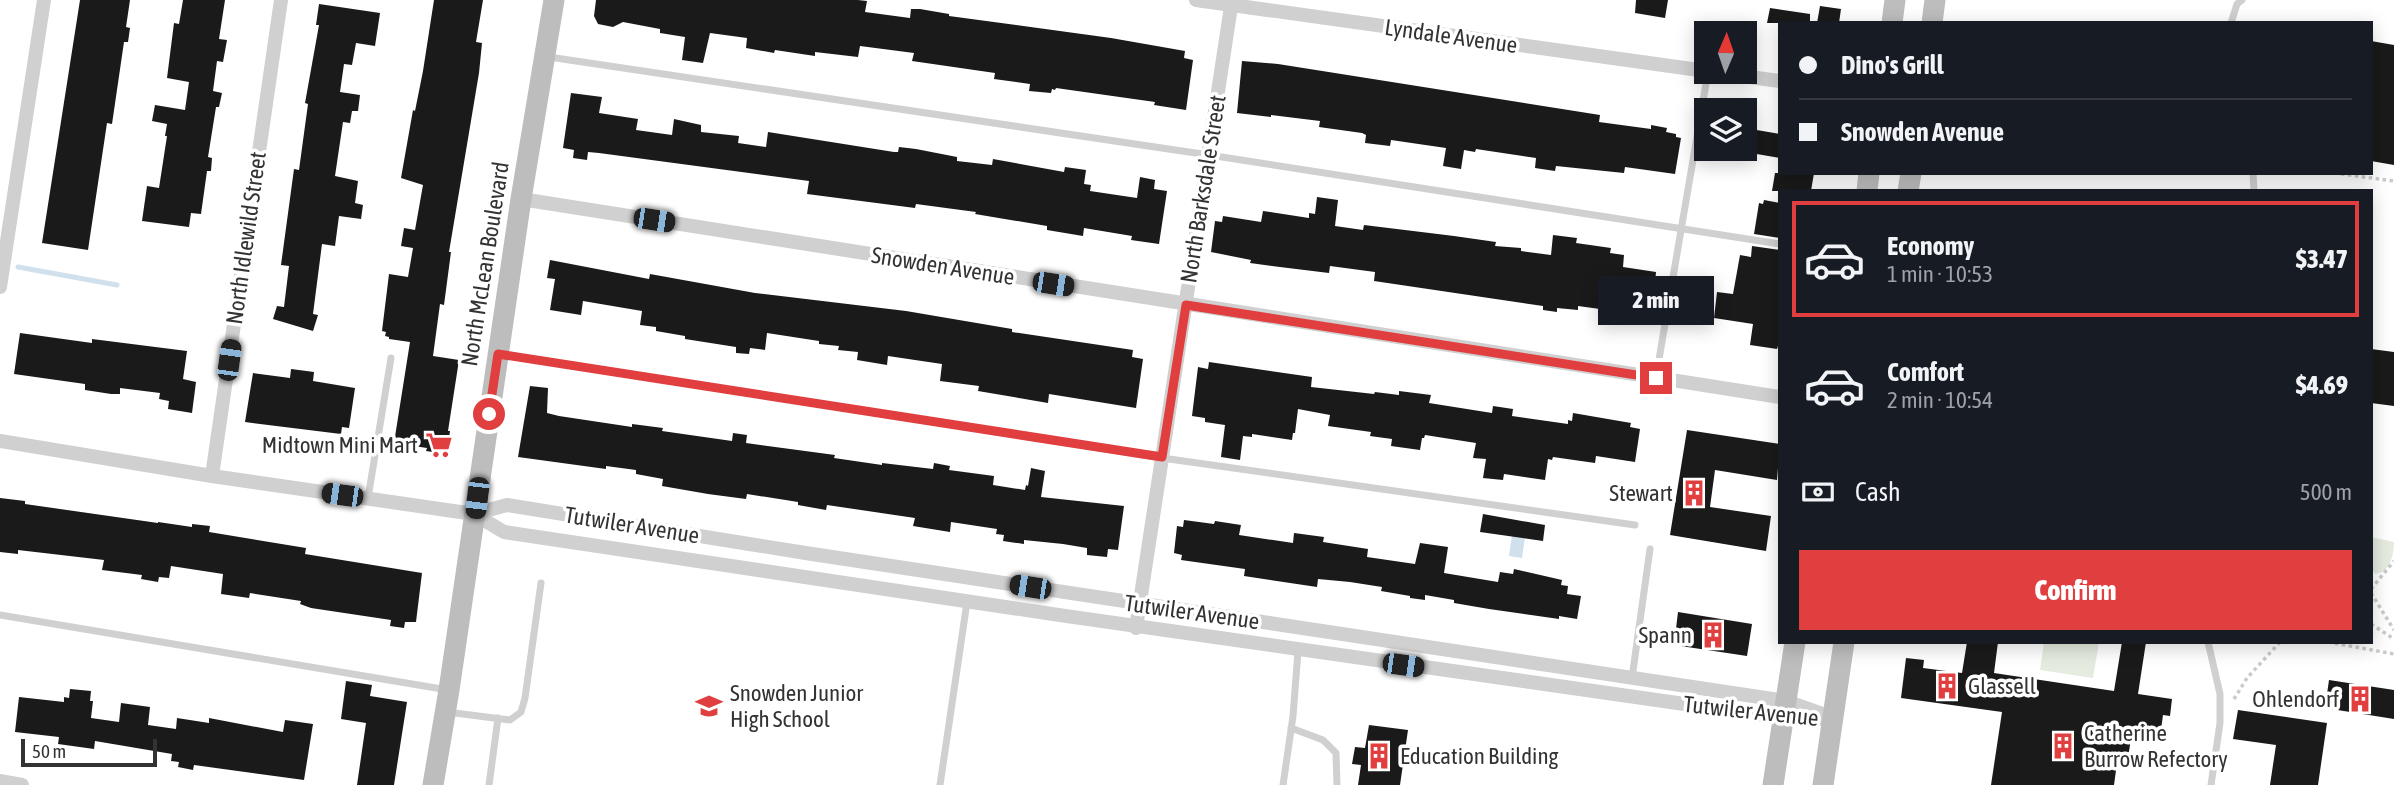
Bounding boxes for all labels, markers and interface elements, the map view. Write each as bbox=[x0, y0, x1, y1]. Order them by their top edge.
street label: Lyndale Avenue bbox=[1383, 14, 1519, 58]
north arrow bbox=[1694, 21, 1757, 84]
map controls bbox=[1694, 21, 1757, 161]
text: Dino's Grill bbox=[1841, 50, 1944, 80]
street label: North Barksdale Street bbox=[1175, 93, 1231, 285]
button: layers bbox=[1694, 98, 1757, 161]
text: Snowden Avenue bbox=[1841, 117, 2004, 147]
street label: North Idlewild Street bbox=[221, 150, 271, 326]
street label: North McLean Boulevard bbox=[456, 160, 514, 368]
car bbox=[632, 206, 677, 234]
icon: car bbox=[1803, 228, 1866, 291]
text: Economy bbox=[1887, 231, 1974, 261]
street label: Snowden Avenue bbox=[870, 242, 1016, 290]
text: $3.47 bbox=[2296, 244, 2348, 274]
text: 1 min · 10:53 bbox=[1887, 261, 1993, 287]
car bbox=[1031, 270, 1076, 298]
callout: 2 min bbox=[1598, 276, 1714, 326]
text: 2 min bbox=[1633, 287, 1679, 313]
car bbox=[216, 338, 243, 382]
icon: car bbox=[1803, 354, 1866, 417]
text: Comfort bbox=[1887, 357, 1964, 387]
route end bbox=[1640, 362, 1672, 394]
text: $4.69 bbox=[2296, 370, 2348, 400]
text: 2 min · 10:54 bbox=[1887, 387, 1993, 413]
route start bbox=[473, 398, 505, 430]
supermarket icon: Midtown Mini Mart bbox=[424, 430, 454, 460]
place label: Midtown Mini Mart bbox=[262, 432, 418, 458]
icon: cash bbox=[1799, 473, 1837, 511]
car bbox=[465, 476, 490, 520]
text: Cash bbox=[1855, 477, 1901, 507]
building icon: Stewart bbox=[1679, 478, 1709, 508]
text: 500 m bbox=[2300, 479, 2352, 505]
place label: Stewart bbox=[1609, 480, 1673, 506]
car bbox=[320, 482, 365, 508]
street label: Tutwiler Avenue bbox=[563, 502, 701, 548]
button: Confirm bbox=[1799, 550, 2352, 630]
car bbox=[1008, 573, 1053, 601]
street label: Tutwiler Avenue bbox=[1123, 590, 1261, 634]
building icon: Spann bbox=[1698, 620, 1728, 650]
place label: Spann bbox=[1638, 622, 1692, 648]
car bbox=[1381, 652, 1426, 678]
building icon: Glassell bbox=[1932, 671, 1962, 701]
place label: Glassell bbox=[1968, 673, 2036, 699]
place label: Snowden Junior High School bbox=[730, 680, 864, 732]
building icon: Ohlendorf bbox=[2345, 684, 2375, 714]
place label: Ohlendorf bbox=[2252, 686, 2339, 712]
school or university icon: Snowden Junior High School bbox=[694, 691, 724, 721]
street label: Tutwiler Avenue bbox=[1682, 691, 1820, 731]
place label: Catherine Burrow Refectory bbox=[2084, 720, 2228, 772]
building icon: Catherine Burrow Refectory bbox=[2048, 731, 2078, 761]
scale bar bbox=[21, 736, 158, 768]
text: 50 m bbox=[32, 740, 66, 762]
building icon: Education Building bbox=[1364, 741, 1394, 771]
place label: Education Building bbox=[1400, 743, 1559, 769]

